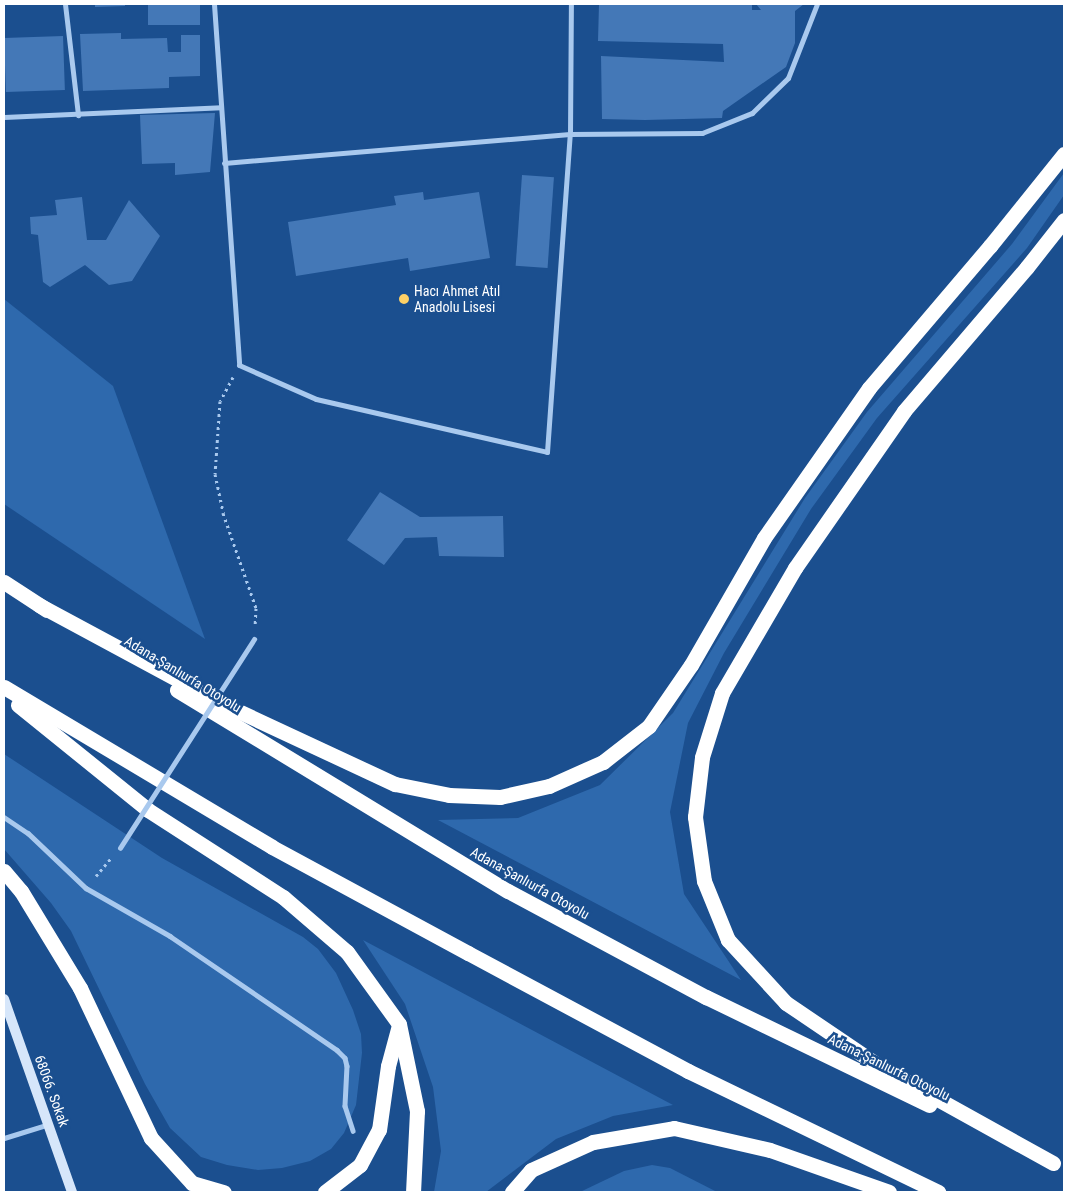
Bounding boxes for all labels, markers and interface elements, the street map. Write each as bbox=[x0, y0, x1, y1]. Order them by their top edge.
place label: Hacı Ahmet Atıl Anadolu Lisesi bbox=[414, 283, 500, 316]
marker: Hacı Ahmet Atıl Anadolu Lisesi bbox=[398, 293, 410, 305]
street label: Adana-Şanlıurfa Otoyolu bbox=[121, 632, 245, 716]
street label: Adana-Şanlıurfa Otoyolu bbox=[468, 843, 592, 923]
street label: Adana-Şanlıurfa Otoyolu bbox=[825, 1030, 953, 1104]
street label: 68066. Sokak bbox=[31, 1053, 73, 1129]

